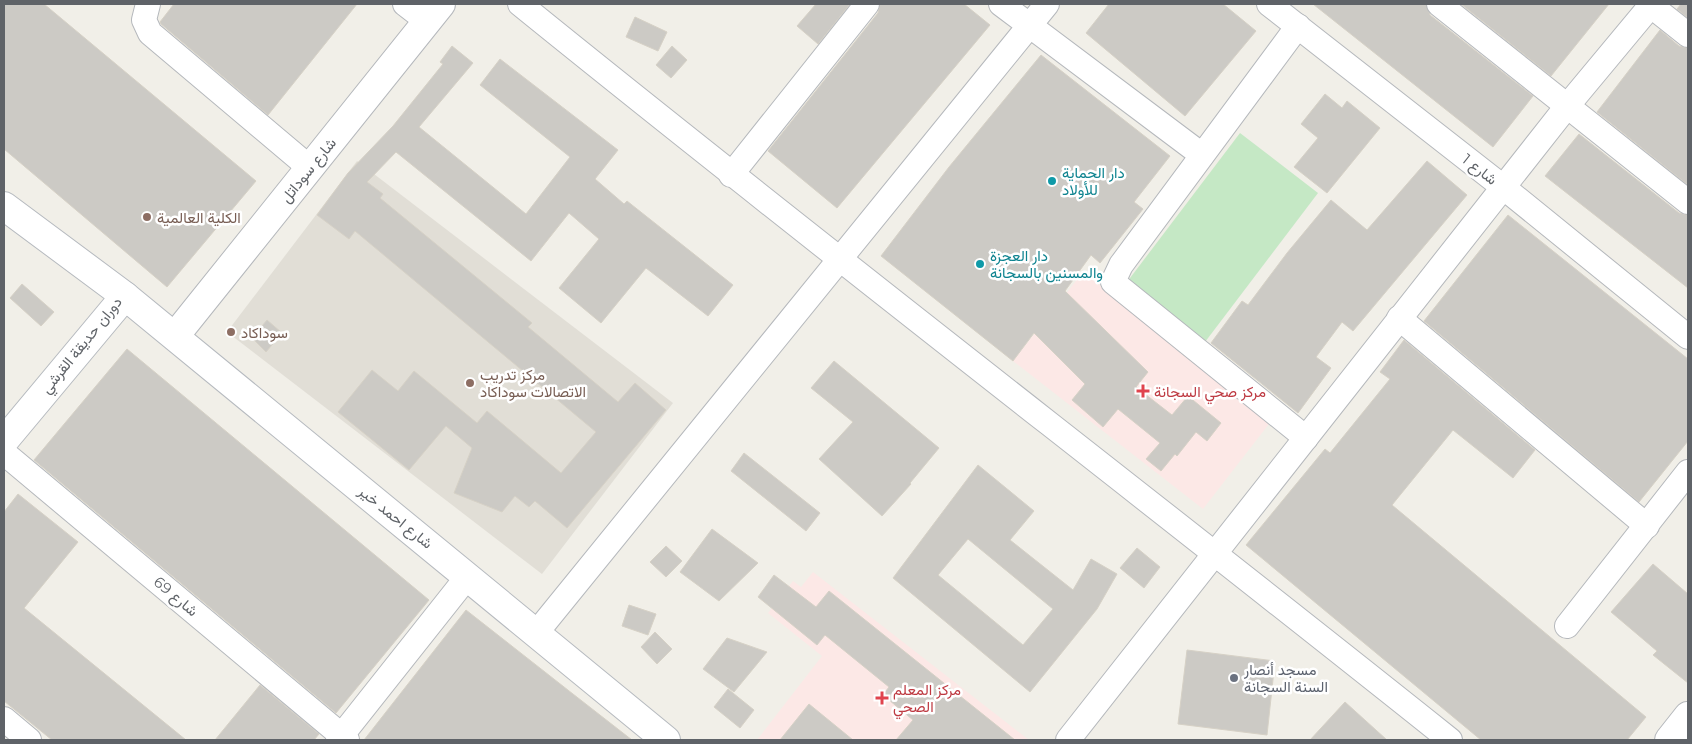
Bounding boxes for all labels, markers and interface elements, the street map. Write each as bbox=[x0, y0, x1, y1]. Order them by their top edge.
street label: شارع سوداتل bbox=[276, 133, 342, 208]
street label: شارع 1 bbox=[1457, 149, 1502, 190]
place label: دار الحماية للأولاد bbox=[1062, 163, 1125, 199]
marker: دار الحماية للأولاد bbox=[1046, 175, 1058, 187]
place label: الكلية العالمية bbox=[157, 208, 241, 227]
marker: الكلية العالمية bbox=[141, 211, 153, 223]
place label: دار العجزة والمسنين بالسجانة bbox=[990, 246, 1103, 283]
marker: دار العجزة والمسنين بالسجانة bbox=[974, 258, 986, 270]
street label: دوران حديقة القرشي bbox=[36, 293, 129, 400]
place label: سوداكاد bbox=[241, 323, 288, 342]
marker: سوداكاد bbox=[225, 326, 237, 338]
place label: مركز تدريب الاتصالات سوداكاد bbox=[480, 365, 586, 401]
marker: مركز تدريب الاتصالات سوداكاد bbox=[464, 377, 476, 389]
place label: مركز صحي السجانة bbox=[1154, 382, 1266, 405]
marker: مركز صحي السجانة bbox=[1136, 384, 1150, 398]
street label: شارع احمد خير bbox=[353, 481, 437, 554]
street label: شارع 69 bbox=[149, 572, 202, 622]
place label: مسجد أنصار السنة السجانة bbox=[1243, 660, 1328, 696]
marker: مسجد أنصار السنة السجانة bbox=[1228, 672, 1240, 684]
place label: مركز المعلم الصحي bbox=[893, 680, 961, 720]
marker: مركز المعلم الصحي bbox=[875, 691, 889, 705]

